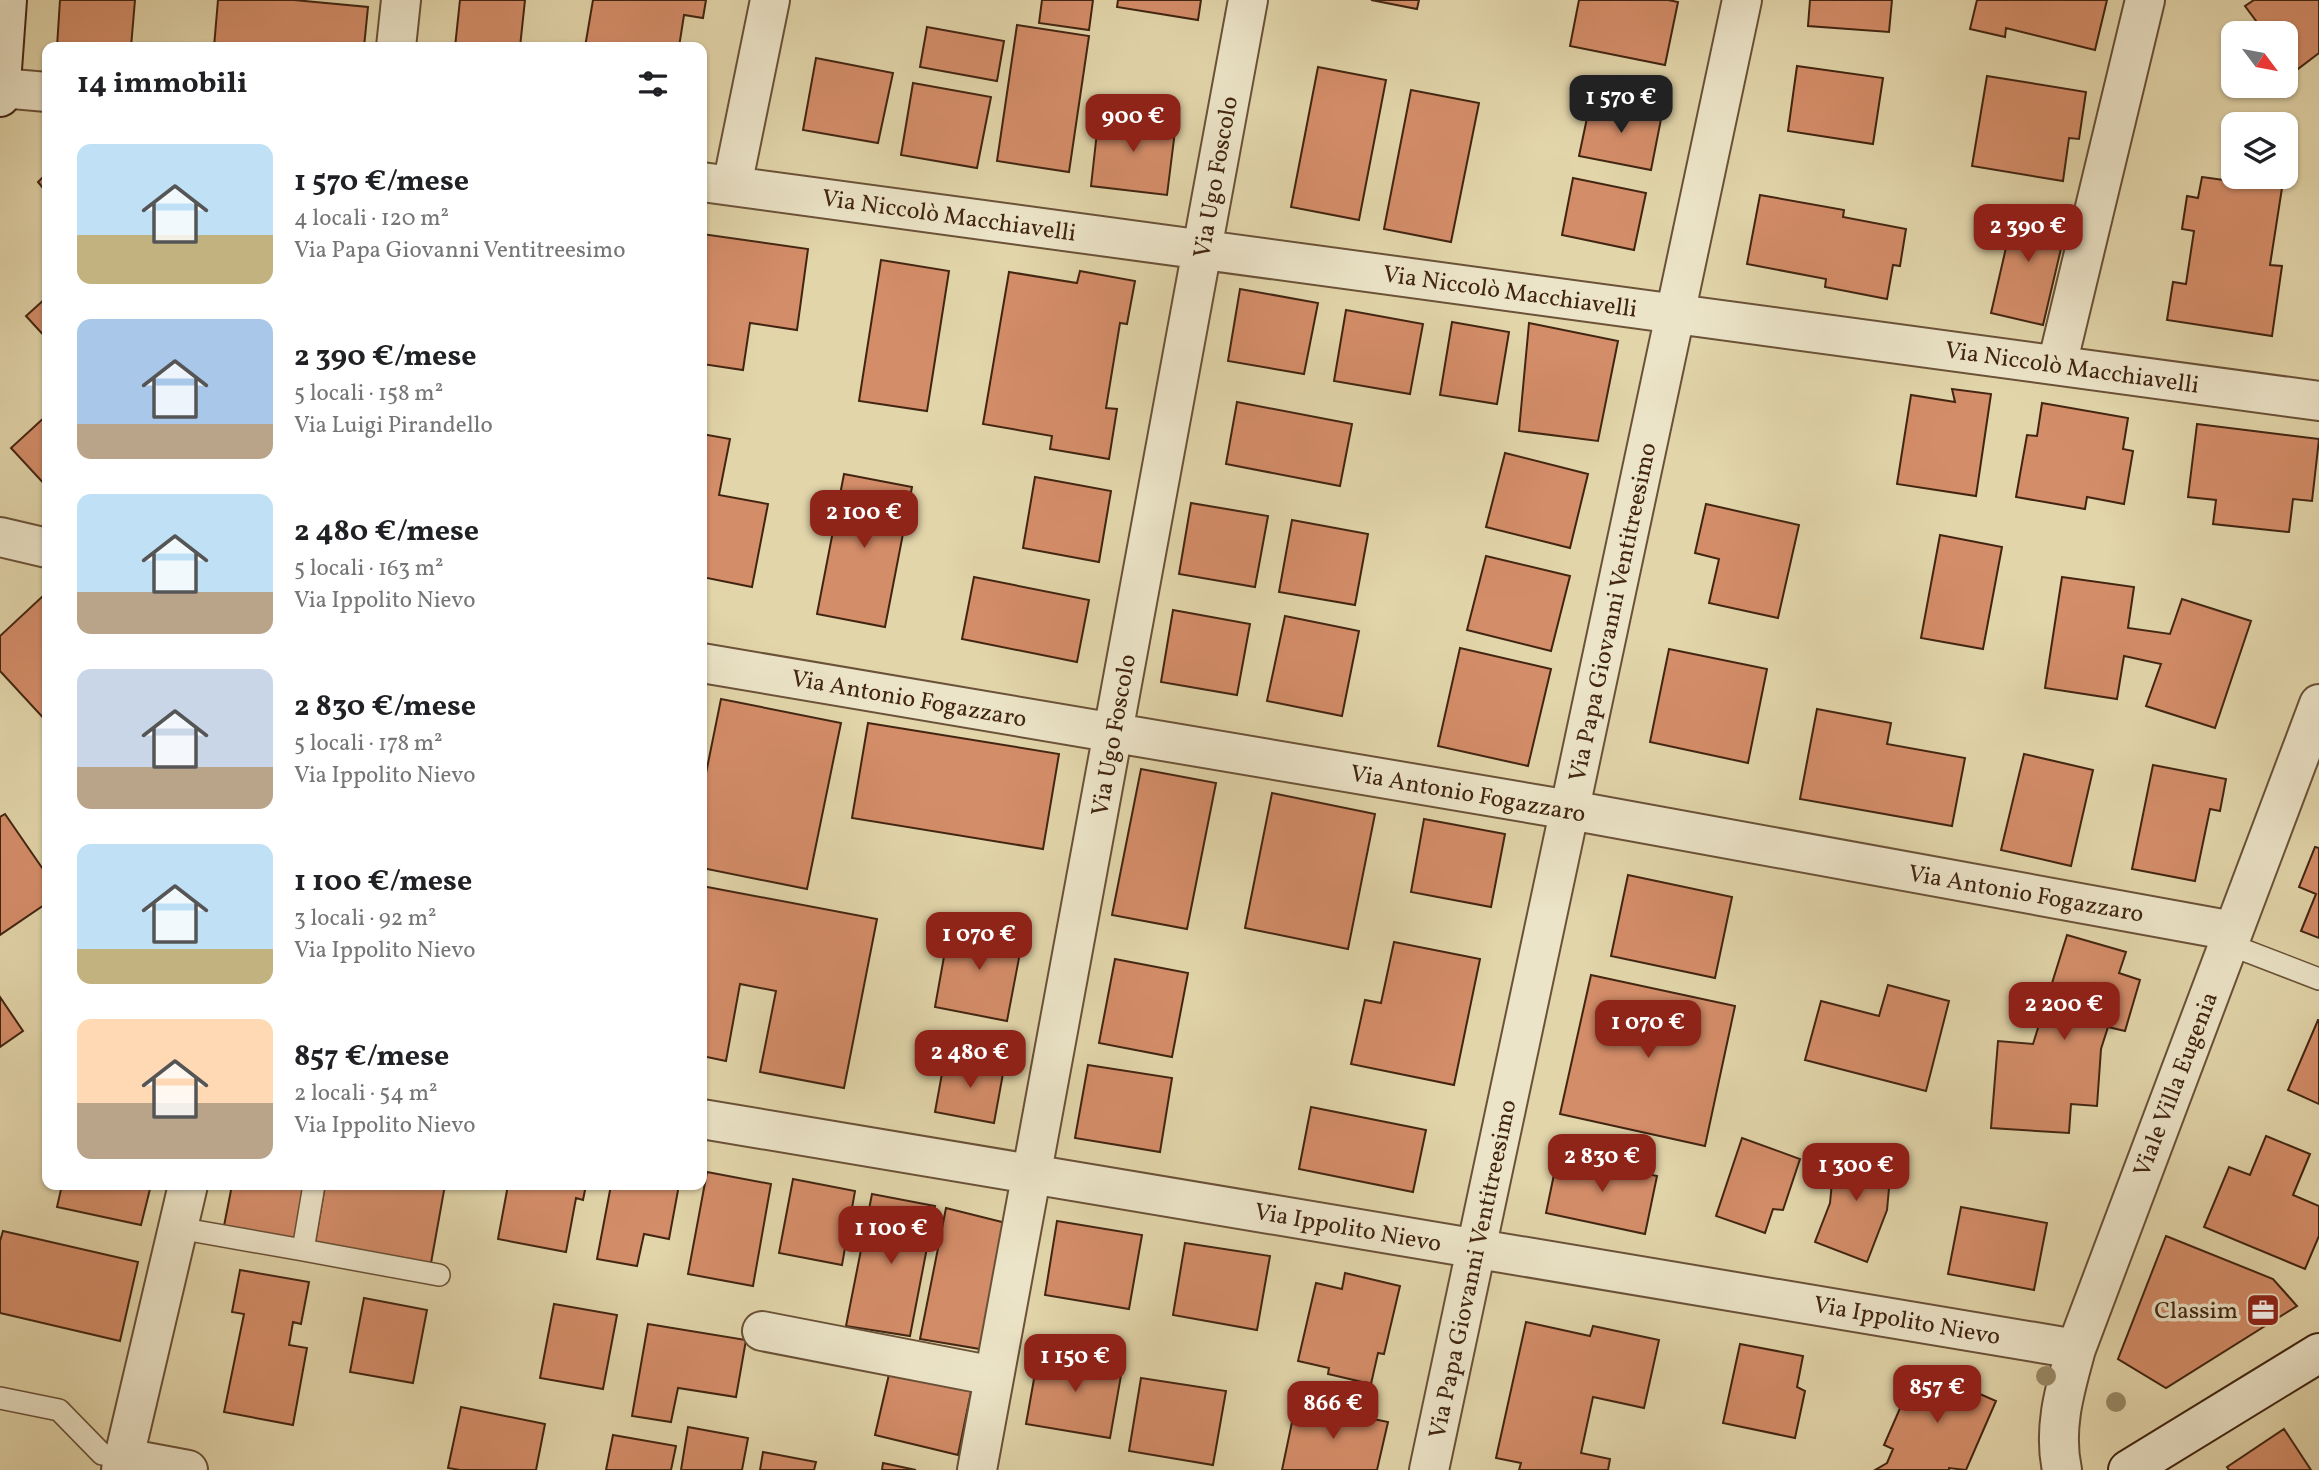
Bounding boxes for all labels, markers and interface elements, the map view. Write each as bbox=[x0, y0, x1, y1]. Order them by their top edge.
north arrow bbox=[2221, 21, 2298, 98]
map controls bbox=[2221, 21, 2298, 189]
text: 14 immobili bbox=[77, 63, 248, 105]
icon: filters bbox=[634, 65, 672, 103]
pin: 1 570 € bbox=[1556, 76, 1686, 135]
text: 1 570 € bbox=[1586, 82, 1656, 114]
pin: 900 € bbox=[1084, 94, 1182, 154]
street label: Via Ugo Foscolo bbox=[1186, 94, 1248, 261]
text: 900 € bbox=[1101, 101, 1165, 133]
button: layers bbox=[2221, 112, 2298, 189]
text: 1 570 €/mese bbox=[294, 161, 469, 203]
icon: home bbox=[133, 172, 217, 256]
street label: Via Niccolò Macchiavelli bbox=[819, 182, 1078, 252]
text: 4 locali · 120 m² bbox=[294, 203, 449, 235]
pin: 2 390 € bbox=[1963, 204, 2093, 264]
text: 2 390 € bbox=[1990, 211, 2066, 243]
text: Via Papa Giovanni Ventitreesimo bbox=[294, 235, 625, 267]
street label: Via Niccolò Macchiavelli bbox=[1380, 258, 1639, 328]
street label: Via Niccolò Macchiavelli bbox=[1942, 334, 2201, 404]
text: 2 390 €/mese bbox=[294, 336, 477, 378]
icon: home bbox=[133, 347, 217, 431]
text: 5 locali · 158 m² bbox=[294, 378, 443, 410]
text: Via Luigi Pirandello bbox=[294, 410, 493, 442]
street label: Via Papa Giovanni Ventitreesimo bbox=[1561, 440, 1667, 785]
pin: 2 100 € bbox=[799, 490, 929, 550]
text: 2 100 € bbox=[826, 497, 902, 529]
text: 2 480 €/mese bbox=[294, 511, 479, 553]
icon: home bbox=[133, 522, 217, 606]
text: 5 locali · 163 m² bbox=[294, 553, 444, 585]
text: Via Ippolito Nievo bbox=[294, 585, 475, 617]
street label: Via Ugo Foscolo bbox=[1084, 652, 1146, 819]
street label: Via Antonio Fogazzaro bbox=[788, 663, 1029, 737]
text: 2 830 €/mese bbox=[294, 686, 476, 728]
icon: home bbox=[133, 697, 217, 781]
text: 5 locali · 178 m² bbox=[294, 728, 443, 760]
street label: Via Antonio Fogazzaro bbox=[1347, 758, 1588, 832]
text: Via Ippolito Nievo bbox=[294, 760, 475, 792]
street label: Via Antonio Fogazzaro bbox=[1905, 858, 2146, 932]
text: 1 100 €/mese bbox=[294, 861, 472, 903]
icon: home bbox=[133, 872, 217, 956]
text: 3 locali · 92 m² bbox=[294, 903, 437, 935]
pin: 1 070 € bbox=[914, 912, 1044, 972]
text: 1 070 € bbox=[942, 919, 1016, 951]
text: Via Ippolito Nievo bbox=[294, 935, 475, 967]
pin: 2 200 € bbox=[1999, 982, 2129, 1042]
street label: Viale Villa Eugenia bbox=[2126, 987, 2228, 1182]
text: 2 200 € bbox=[2025, 989, 2103, 1021]
pin: 1 070 € bbox=[1583, 1000, 1713, 1060]
text: 1 070 € bbox=[1611, 1007, 1685, 1039]
pin: 2 480 € bbox=[905, 1030, 1035, 1090]
text: 857 €/mese bbox=[294, 1036, 449, 1078]
text: 2 480 € bbox=[931, 1037, 1009, 1069]
icon: home bbox=[133, 1047, 217, 1131]
text: 2 locali · 54 m² bbox=[294, 1078, 438, 1110]
street label: Via Papa Giovanni Ventitreesimo bbox=[1421, 1097, 1527, 1442]
text: Via Ippolito Nievo bbox=[294, 1110, 475, 1142]
pin: 2 830 € bbox=[1537, 1134, 1667, 1194]
text: 2 830 € bbox=[1564, 1141, 1640, 1173]
pin: 1 300 € bbox=[1791, 1144, 1921, 1203]
text: 1 300 € bbox=[1818, 1150, 1894, 1182]
street label: Via Ippolito Nievo bbox=[1251, 1196, 1444, 1262]
pin: 1 100 € bbox=[826, 1206, 956, 1266]
text: 1 100 € bbox=[854, 1213, 928, 1245]
street label: Via Ippolito Nievo bbox=[1810, 1289, 2003, 1355]
office icon: Classim bbox=[2244, 1291, 2282, 1329]
place label: Classim bbox=[2154, 1295, 2238, 1329]
pin: 1 150 € bbox=[1010, 1334, 1140, 1394]
text: 1 150 € bbox=[1040, 1341, 1110, 1373]
pin: 857 € bbox=[1888, 1366, 1986, 1425]
text: 857 € bbox=[1909, 1372, 1965, 1404]
pin: 866 € bbox=[1284, 1382, 1382, 1441]
text: 866 € bbox=[1303, 1388, 1363, 1420]

